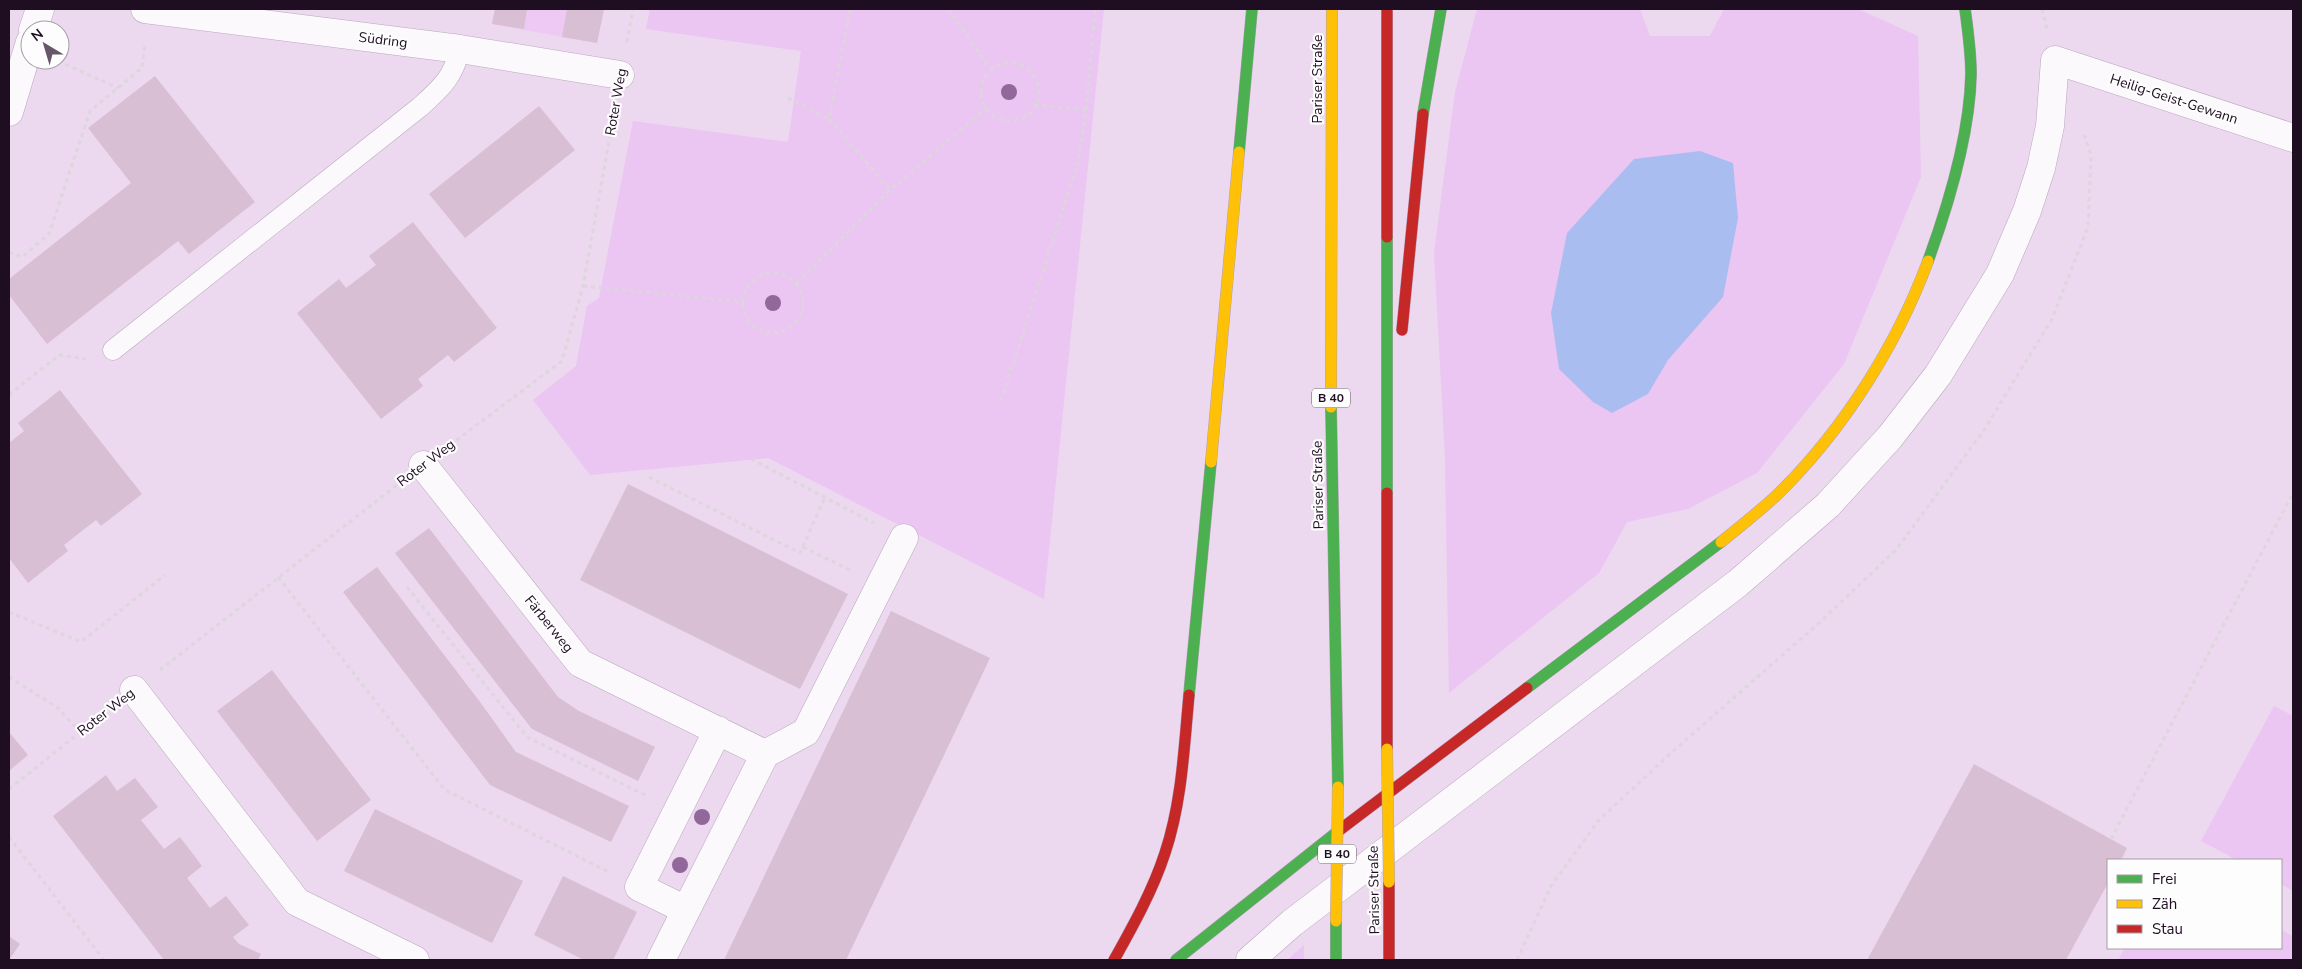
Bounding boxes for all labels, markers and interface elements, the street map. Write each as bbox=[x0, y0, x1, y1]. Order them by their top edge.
north arrow bbox=[20, 20, 70, 70]
text: N bbox=[27, 24, 47, 46]
street label: Südring bbox=[358, 28, 408, 52]
street label: Pariser Straße bbox=[1308, 35, 1327, 123]
street label: Roter Weg bbox=[601, 67, 631, 137]
street label: Heilig-Geist-Gewann bbox=[2108, 69, 2240, 129]
road number: B 40 bbox=[1312, 388, 1350, 408]
street label: Roter Weg bbox=[393, 435, 459, 491]
street label: Pariser Straße bbox=[1308, 440, 1328, 530]
street label: Färberweg bbox=[520, 592, 578, 656]
street label: Roter Weg bbox=[73, 684, 139, 740]
road number: B 40 bbox=[1318, 844, 1356, 864]
street label: Pariser Straße bbox=[1364, 845, 1384, 935]
legend bbox=[2107, 859, 2282, 949]
text: Frei bbox=[2152, 869, 2177, 889]
text: Zäh bbox=[2152, 894, 2177, 914]
text: Stau bbox=[2152, 919, 2183, 939]

